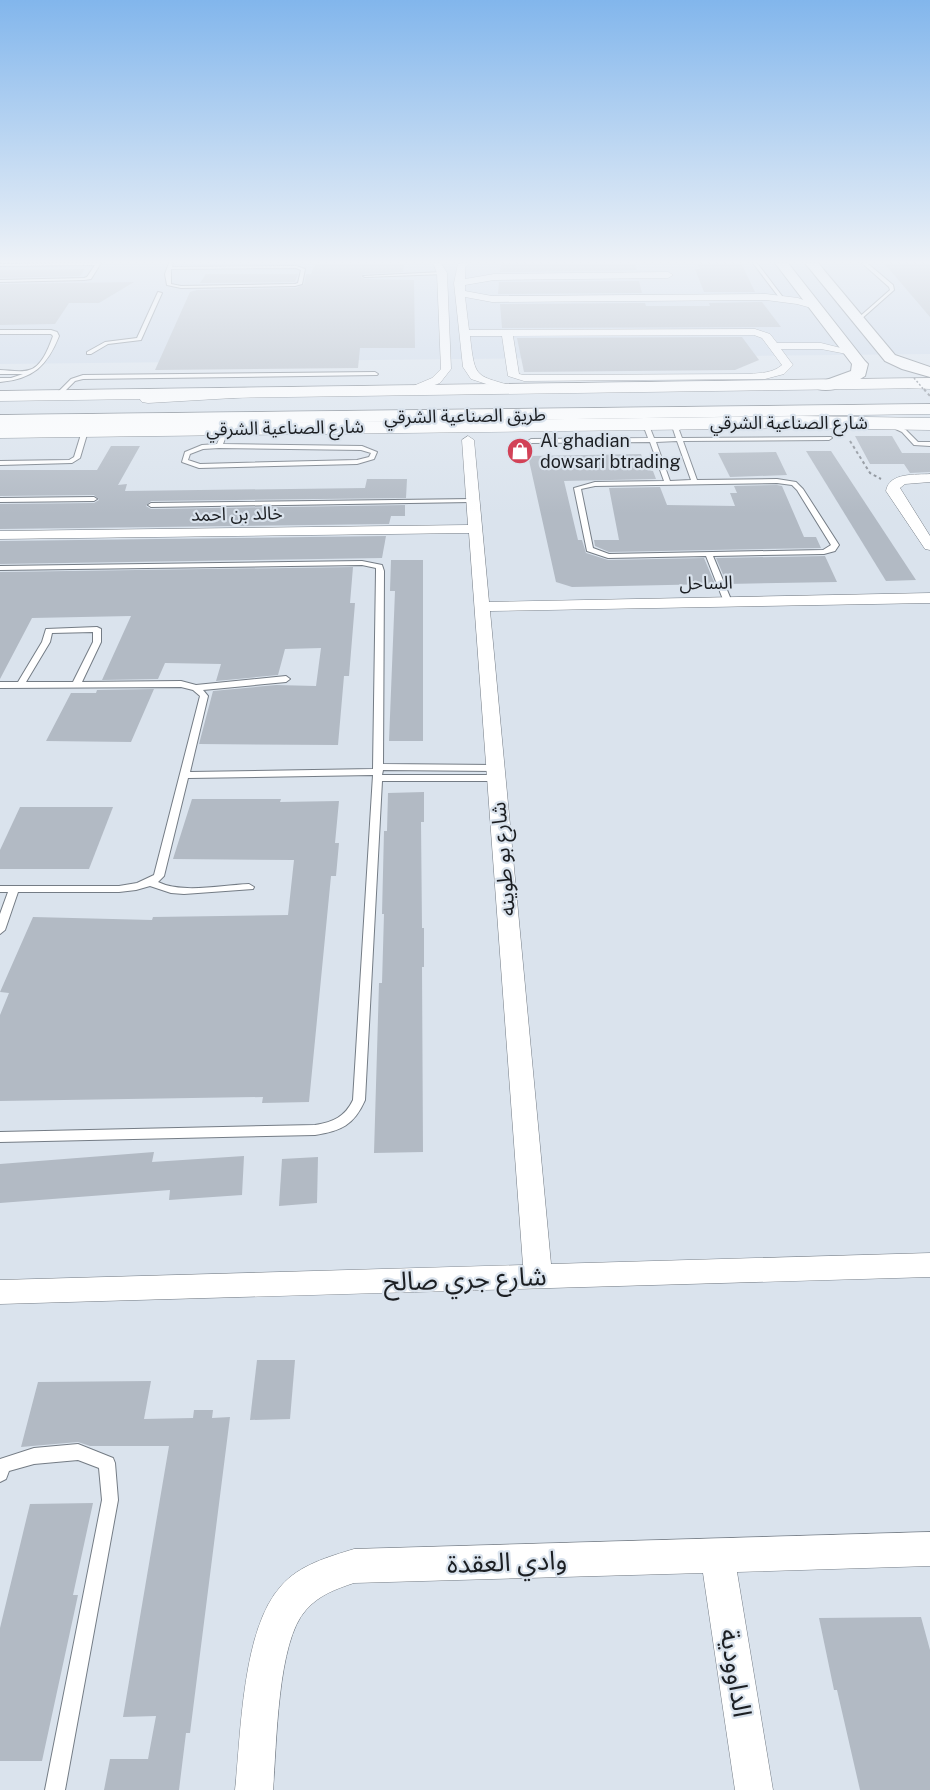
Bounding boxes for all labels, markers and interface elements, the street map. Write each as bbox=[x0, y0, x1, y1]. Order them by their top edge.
street label: طريق الصناعية الشرقي bbox=[384, 404, 546, 431]
street label: شارع الصناعية الشرقي bbox=[710, 412, 868, 437]
street label: شارع الصناعية الشرقي bbox=[206, 416, 364, 443]
place label: Al ghadian dowsari btrading bbox=[540, 430, 681, 472]
shop icon: Al ghadian dowsari btrading bbox=[505, 436, 535, 466]
street label: خالد بن احمد bbox=[191, 502, 283, 526]
street label: الساحل bbox=[679, 572, 733, 594]
street label: شارع بو طوينه bbox=[485, 801, 523, 917]
street label: شارع جري صالح bbox=[383, 1260, 547, 1302]
street label: وادي العقدة bbox=[446, 1544, 568, 1584]
street label: الداوودية bbox=[714, 1627, 759, 1719]

